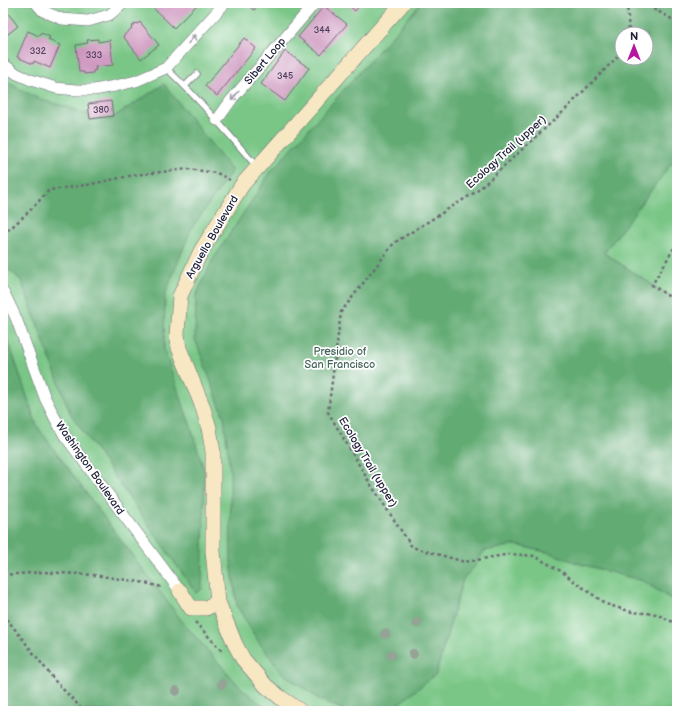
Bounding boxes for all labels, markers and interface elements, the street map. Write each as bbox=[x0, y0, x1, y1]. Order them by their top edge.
house number: 344 bbox=[314, 25, 331, 36]
north arrow bbox=[614, 26, 654, 66]
text: N bbox=[630, 30, 638, 43]
one-way arrow bbox=[187, 34, 197, 44]
street label: Sibert Loop bbox=[242, 35, 288, 87]
house number: 332 bbox=[30, 46, 47, 57]
house number: 333 bbox=[86, 50, 103, 61]
house number: 345 bbox=[277, 71, 293, 82]
one-way arrow bbox=[230, 91, 239, 102]
house number: 380 bbox=[93, 105, 109, 116]
street label: Ecology Trail (upper) bbox=[463, 113, 549, 191]
street label: Arguello Boulevard bbox=[183, 193, 241, 281]
park label: Presidio of San Francisco bbox=[305, 345, 375, 371]
street label: Ecology Trail (upper) bbox=[336, 415, 400, 509]
street label: Washington Boulevard bbox=[53, 419, 127, 517]

